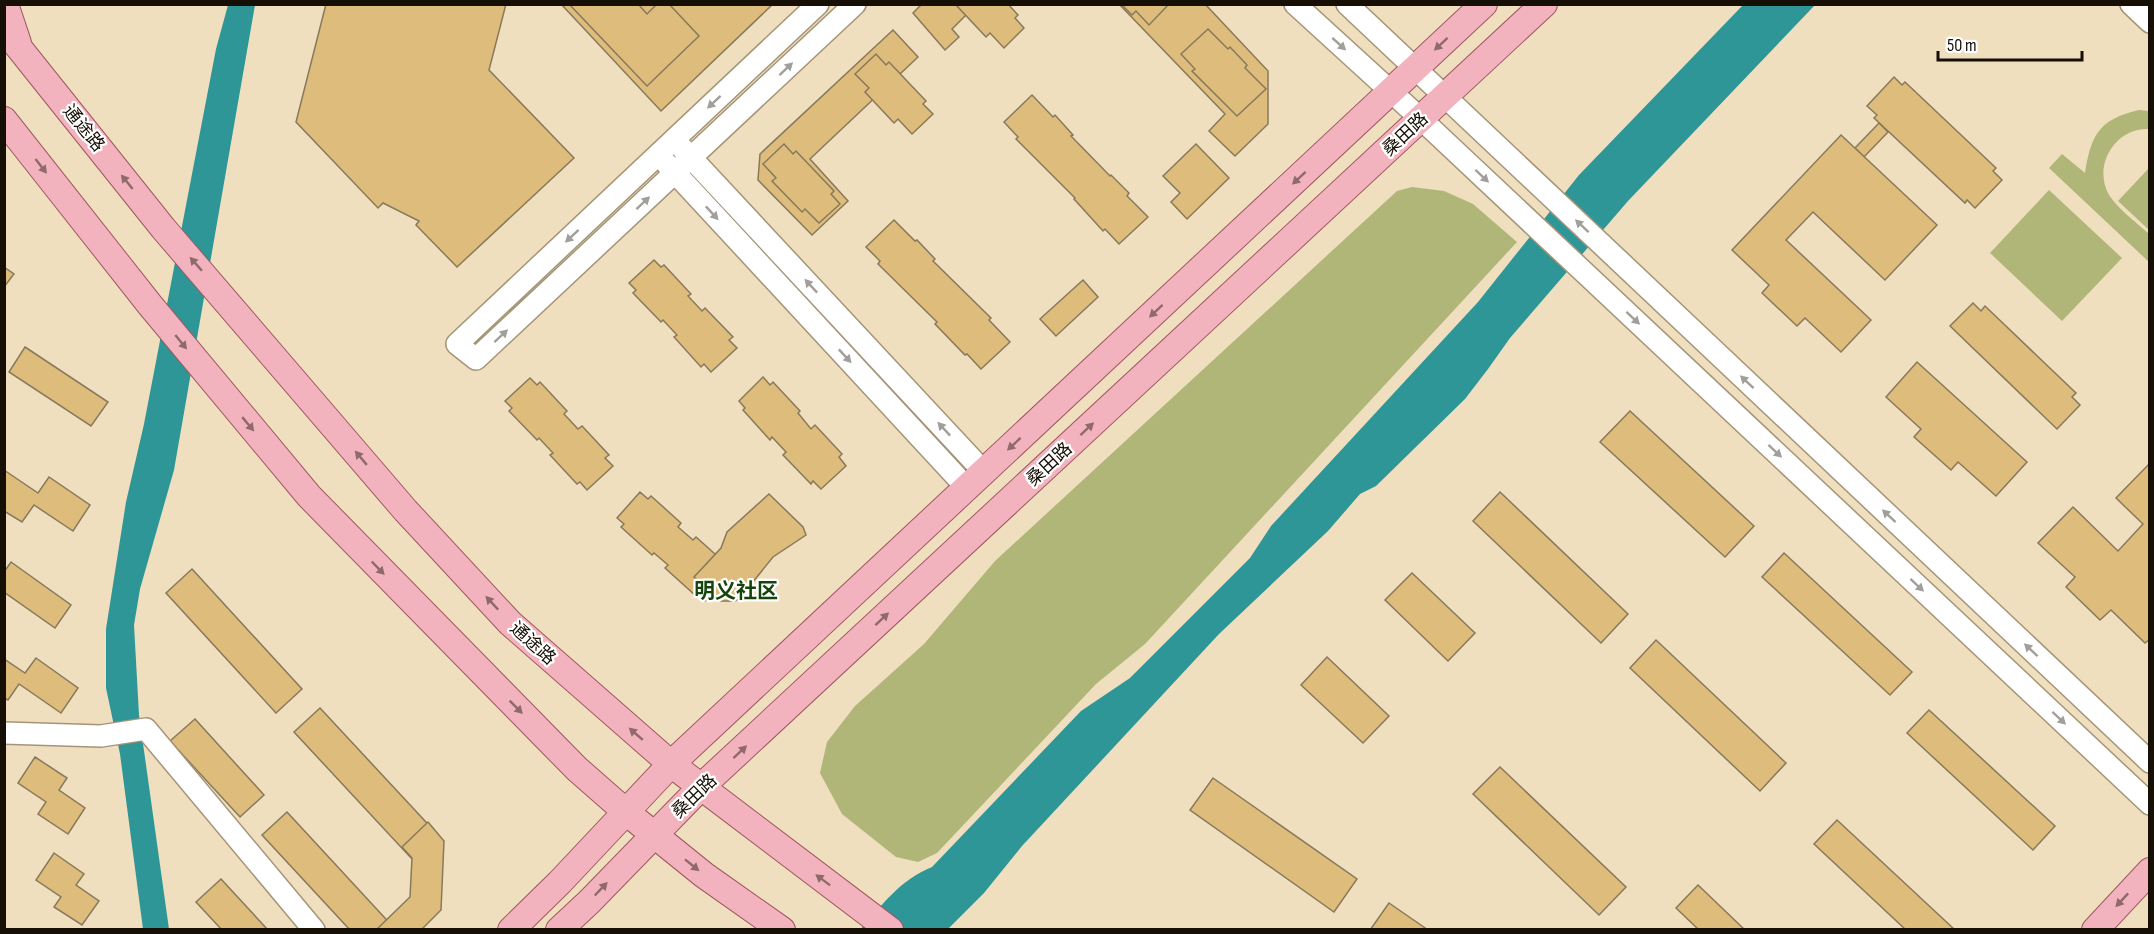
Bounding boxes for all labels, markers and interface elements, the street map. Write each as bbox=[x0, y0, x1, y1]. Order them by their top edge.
scale bar bbox=[1938, 24, 2082, 62]
text: 50 m bbox=[1947, 35, 1977, 56]
one-way arrow bbox=[1331, 37, 1346, 51]
one-way arrow bbox=[1434, 37, 1448, 51]
one-way arrow bbox=[778, 63, 792, 77]
one-way arrow bbox=[707, 95, 722, 109]
street label: 通途路 bbox=[58, 101, 109, 156]
street label: 桑田路 bbox=[1378, 108, 1432, 160]
one-way arrow bbox=[34, 158, 46, 173]
one-way arrow bbox=[1474, 169, 1489, 182]
one-way arrow bbox=[1292, 170, 1306, 184]
one-way arrow bbox=[120, 174, 133, 190]
one-way arrow bbox=[636, 196, 650, 210]
one-way arrow bbox=[705, 206, 719, 221]
one-way arrow bbox=[1575, 219, 1589, 233]
one-way arrow bbox=[565, 229, 580, 243]
one-way arrow bbox=[189, 256, 202, 272]
one-way arrow bbox=[804, 279, 818, 294]
one-way arrow bbox=[1149, 304, 1164, 318]
one-way arrow bbox=[1625, 310, 1639, 324]
one-way arrow bbox=[493, 329, 508, 343]
one-way arrow bbox=[174, 334, 187, 350]
one-way arrow bbox=[838, 349, 852, 364]
one-way arrow bbox=[1740, 376, 1755, 389]
one-way arrow bbox=[241, 416, 254, 431]
one-way arrow bbox=[938, 422, 952, 436]
one-way arrow bbox=[1079, 423, 1094, 436]
one-way arrow bbox=[1006, 437, 1021, 451]
street label: 桑田路 bbox=[1022, 438, 1076, 490]
one-way arrow bbox=[1767, 444, 1782, 457]
one-way arrow bbox=[355, 450, 368, 466]
one-way arrow bbox=[1882, 509, 1896, 523]
one-way arrow bbox=[371, 561, 385, 575]
one-way arrow bbox=[1909, 578, 1924, 591]
district label: 明义社区 bbox=[694, 579, 778, 604]
one-way arrow bbox=[485, 596, 499, 611]
one-way arrow bbox=[875, 612, 890, 626]
street label: 通途路 bbox=[506, 618, 560, 669]
one-way arrow bbox=[2024, 643, 2038, 657]
one-way arrow bbox=[508, 700, 522, 714]
one-way arrow bbox=[2052, 711, 2066, 725]
one-way arrow bbox=[629, 728, 644, 741]
one-way arrow bbox=[732, 745, 747, 759]
street label: 桑田路 bbox=[668, 770, 721, 823]
one-way arrow bbox=[684, 859, 700, 872]
one-way arrow bbox=[815, 874, 831, 886]
one-way arrow bbox=[594, 883, 608, 897]
one-way arrow bbox=[2116, 892, 2129, 907]

